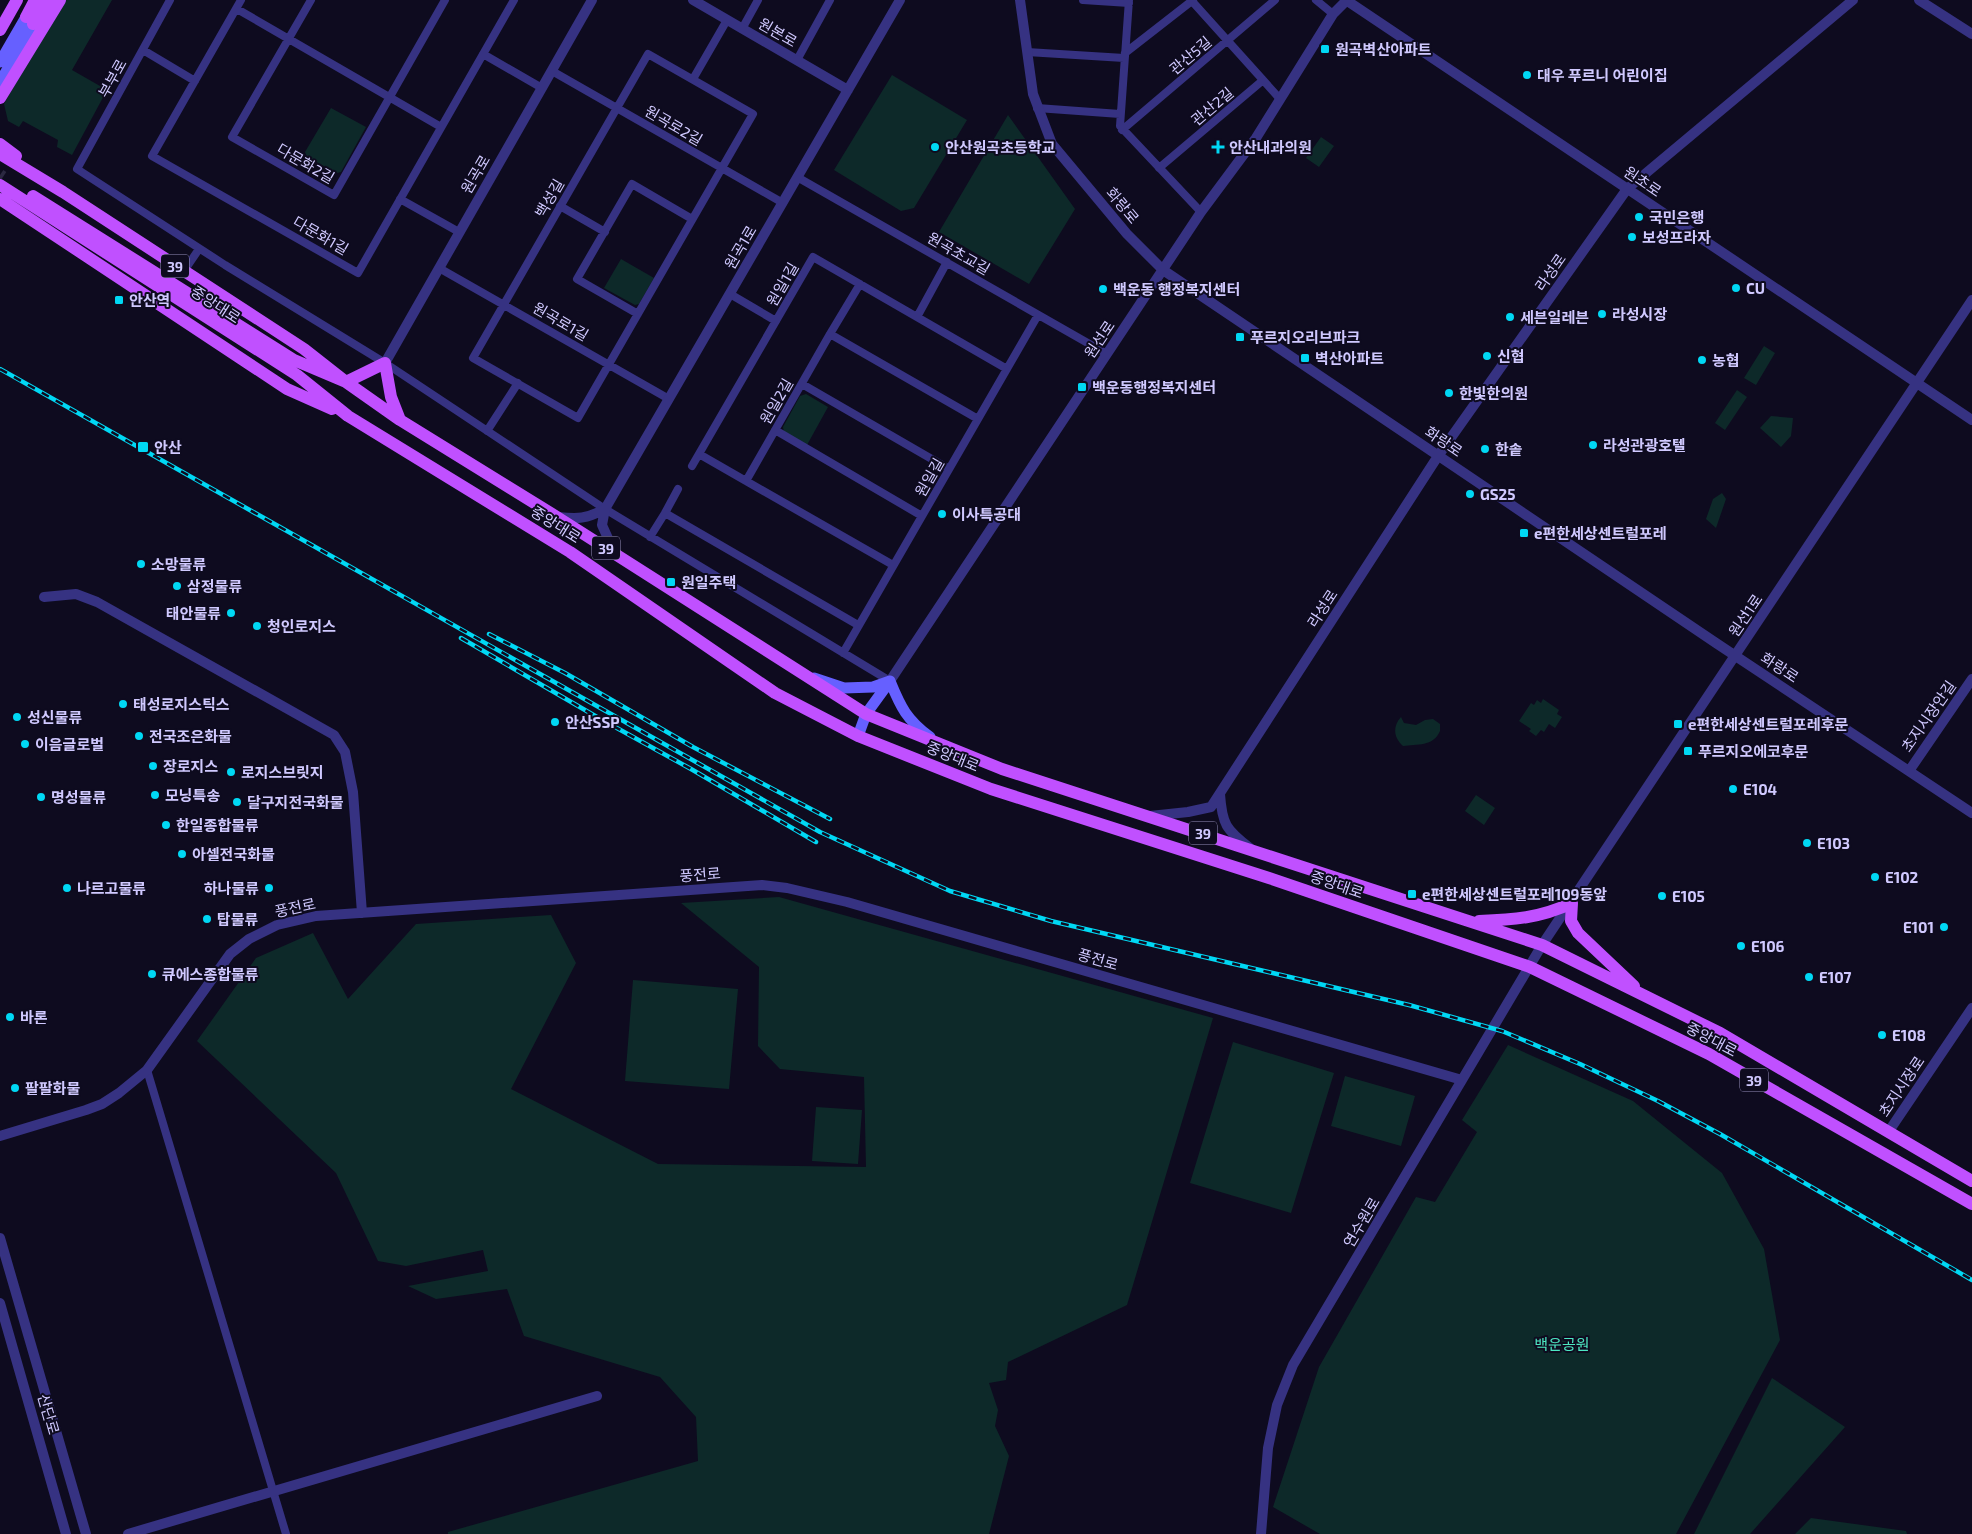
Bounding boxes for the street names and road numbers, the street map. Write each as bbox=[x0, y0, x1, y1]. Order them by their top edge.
street label: 원본로 bbox=[756, 14, 800, 50]
street label: 관산5길 bbox=[1165, 32, 1215, 78]
street label: 부부로 bbox=[94, 56, 130, 100]
street label: 관산2길 bbox=[1187, 83, 1237, 129]
street label: 원곡로2길 bbox=[642, 101, 706, 149]
street label: 다문화2길 bbox=[274, 139, 338, 187]
street label: 원곡로 bbox=[457, 152, 493, 196]
street label: 원초로 bbox=[1621, 162, 1665, 200]
street label: 백성길 bbox=[531, 176, 567, 220]
street label: 화랑로 bbox=[1103, 183, 1143, 227]
street label: 다문화1길 bbox=[290, 212, 352, 258]
street label: 원곡1로 bbox=[720, 222, 760, 272]
street label: 원곡초교길 bbox=[925, 228, 993, 278]
street label: 라성로 bbox=[1531, 250, 1569, 294]
road number: 39 bbox=[161, 255, 189, 278]
street label: 원일1길 bbox=[762, 259, 802, 309]
street label: 중앙대로 bbox=[188, 281, 244, 327]
street label: 원곡로1길 bbox=[530, 298, 592, 344]
street label: 원선로 bbox=[1080, 317, 1118, 361]
street label: 원일2길 bbox=[756, 375, 796, 427]
street label: 화랑로 bbox=[1422, 422, 1466, 460]
street label: 원일길 bbox=[911, 455, 947, 499]
street label: 중앙대로 bbox=[528, 502, 584, 546]
road number: 39 bbox=[592, 536, 620, 560]
street label: 라성로 bbox=[1303, 586, 1341, 630]
street label: 원선1로 bbox=[1724, 590, 1766, 640]
street label: 화랑로 bbox=[1758, 648, 1802, 686]
street label: 초지시장안길 bbox=[1897, 677, 1959, 755]
street label: 중앙대로 bbox=[924, 737, 982, 775]
road number: 39 bbox=[1189, 821, 1217, 844]
street label: 풍전로 bbox=[679, 864, 721, 884]
street label: 중앙대로 bbox=[1308, 867, 1366, 901]
street label: 풍전로 bbox=[273, 894, 317, 920]
street label: 풍전로 bbox=[1076, 945, 1120, 973]
street label: 중앙대로 bbox=[1683, 1018, 1741, 1060]
street label: 초지시장로 bbox=[1874, 1052, 1928, 1120]
road number: 39 bbox=[1740, 1068, 1768, 1092]
street label: 연수원로 bbox=[1339, 1194, 1383, 1250]
street label: 산단로 bbox=[35, 1392, 63, 1436]

